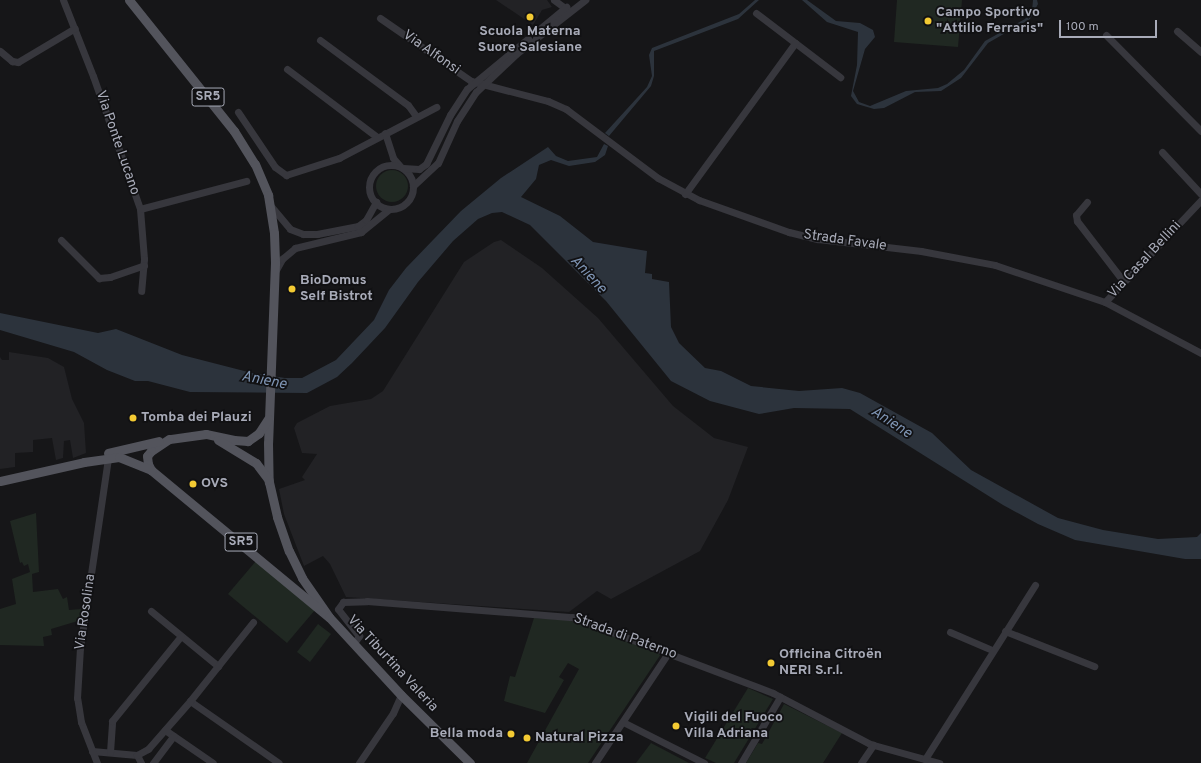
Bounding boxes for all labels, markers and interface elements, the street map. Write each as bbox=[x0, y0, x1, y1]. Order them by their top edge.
place label: Campo Sportivo "Attilio Ferraris" bbox=[936, 5, 1043, 38]
marker: Scuola Materna Suore Salesiane bbox=[525, 12, 535, 22]
scale bar bbox=[1061, 12, 1159, 38]
marker: Campo Sportivo "Attilio Ferraris" bbox=[923, 16, 933, 26]
text: 100 m bbox=[1066, 19, 1099, 35]
place label: Scuola Materna Suore Salesiane bbox=[478, 24, 582, 56]
street label: Via Alfonsi bbox=[399, 27, 463, 79]
road number: SR5 bbox=[191, 86, 225, 108]
street label: Via Ponte Lucano bbox=[91, 88, 143, 198]
street label: Via Casal Bellini bbox=[1105, 218, 1185, 302]
street label: Strada Favale bbox=[802, 227, 888, 255]
water label: Aniene bbox=[566, 252, 610, 298]
place label: BioDomus Self Bistrot bbox=[300, 273, 373, 306]
marker: BioDomus Self Bistrot bbox=[287, 284, 297, 294]
water label: Aniene bbox=[240, 368, 288, 394]
water label: Aniene bbox=[867, 403, 915, 443]
place label: Tomba dei Plauzi bbox=[141, 410, 252, 426]
marker: Tomba dei Plauzi bbox=[128, 413, 138, 423]
place label: OVS bbox=[201, 476, 228, 492]
marker: OVS bbox=[188, 479, 198, 489]
road number: SR5 bbox=[224, 531, 258, 553]
street label: Via Rosolina bbox=[72, 573, 100, 651]
street label: Strada di Paterno bbox=[571, 611, 679, 663]
street label: Via Tiburtina Valeria bbox=[343, 612, 441, 716]
place label: Officina Citroën NERI S.r.l. bbox=[779, 647, 882, 680]
marker: Officina Citroën NERI S.r.l. bbox=[766, 658, 776, 668]
place label: Vigili del Fuoco Villa Adriana bbox=[684, 710, 783, 742]
marker: Vigili del Fuoco Villa Adriana bbox=[671, 721, 681, 731]
place label: Bella moda bbox=[430, 726, 503, 742]
marker: Bella moda bbox=[506, 729, 516, 739]
place label: Natural Pizza bbox=[535, 730, 624, 746]
marker: Natural Pizza bbox=[522, 733, 532, 743]

